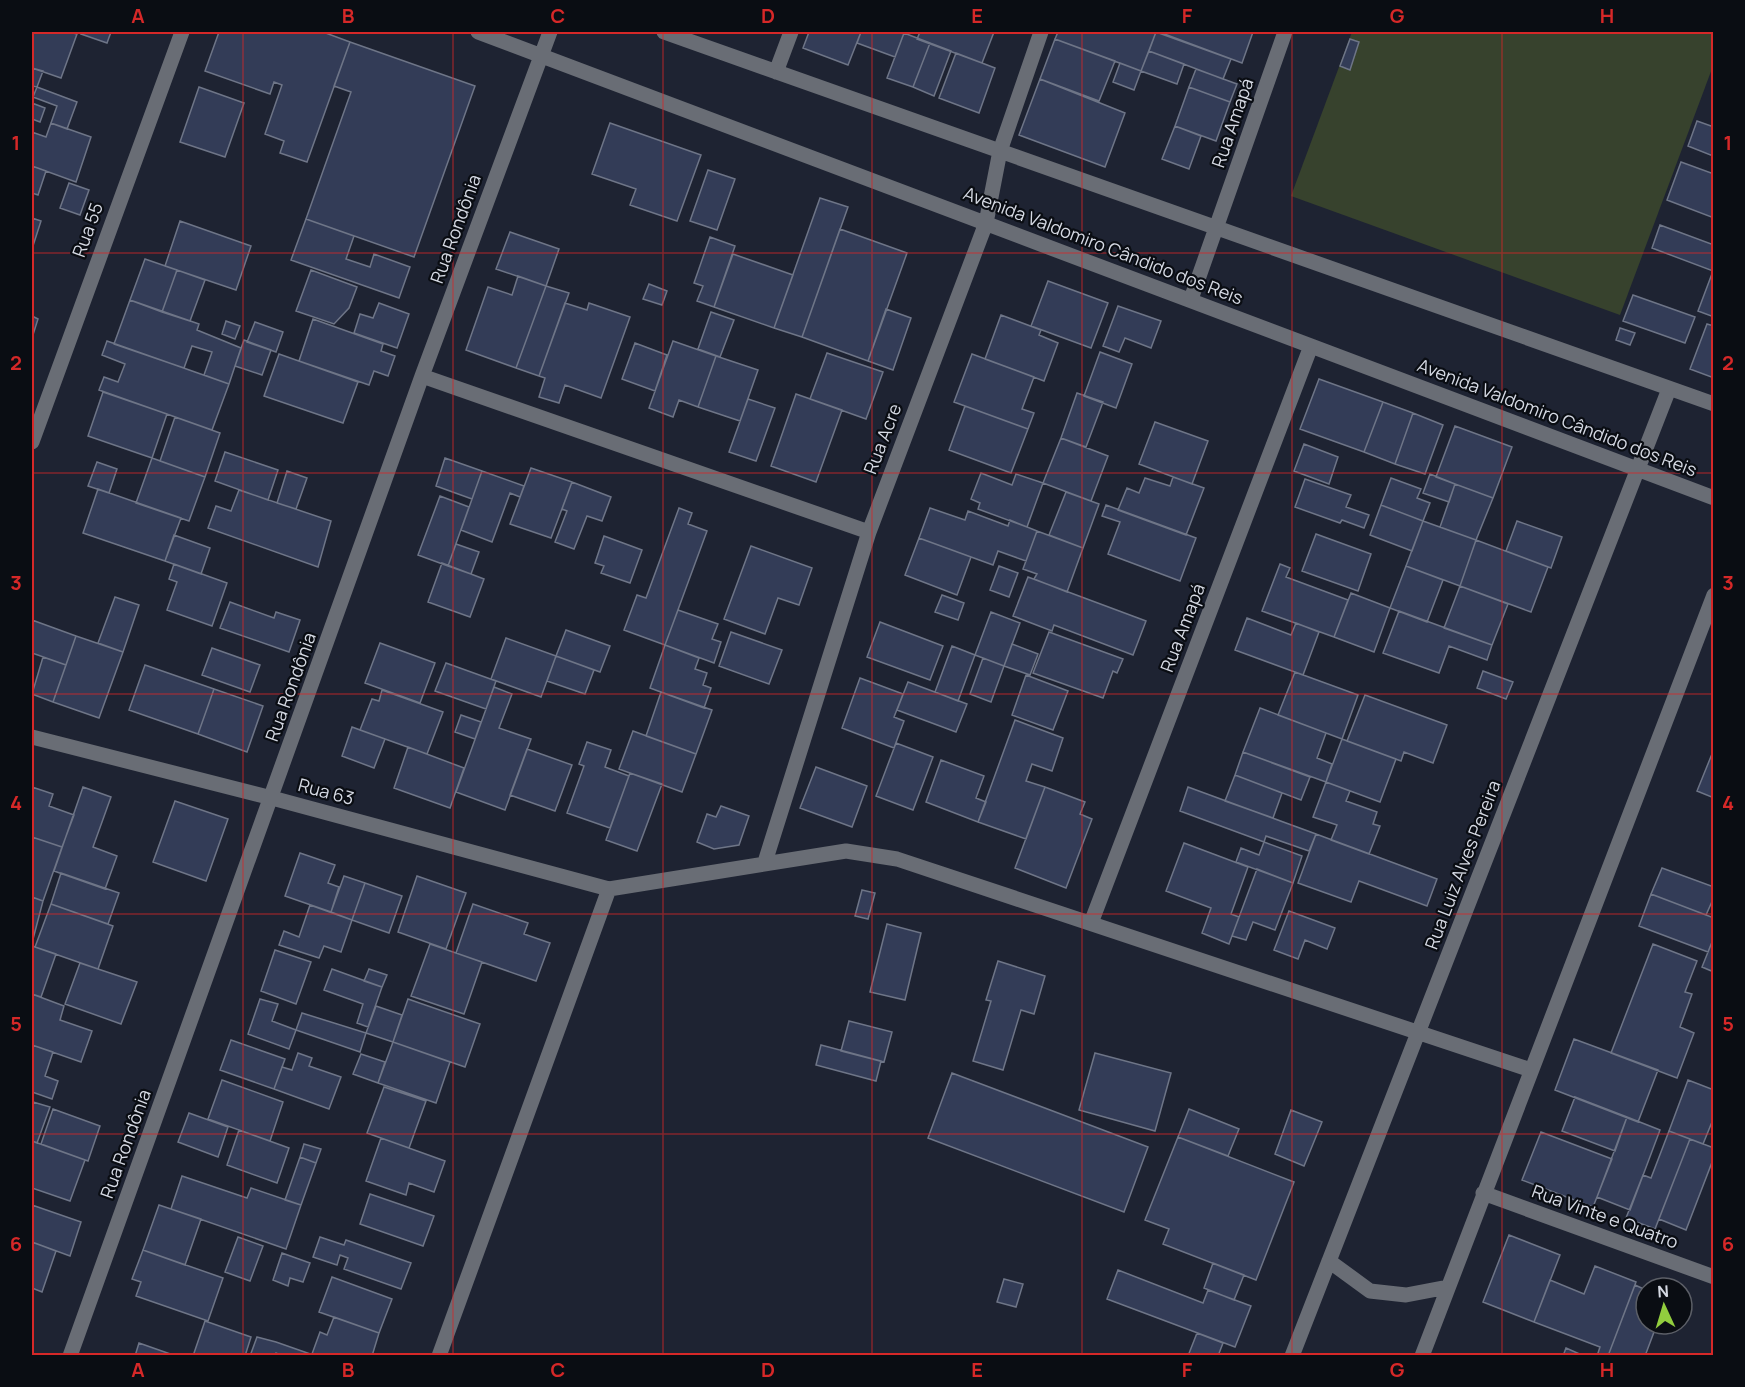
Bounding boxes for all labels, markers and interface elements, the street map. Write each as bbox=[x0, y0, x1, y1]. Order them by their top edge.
text: A bbox=[131, 2, 145, 29]
text: B bbox=[342, 2, 355, 29]
text: C bbox=[551, 2, 565, 29]
text: D bbox=[761, 2, 775, 29]
text: E bbox=[971, 2, 983, 29]
text: F bbox=[1182, 2, 1193, 29]
text: G bbox=[1390, 2, 1405, 29]
text: H bbox=[1600, 2, 1614, 29]
street label: Rua Amapá bbox=[1206, 75, 1259, 171]
text: 1 bbox=[12, 129, 20, 156]
text: 1 bbox=[1724, 129, 1732, 156]
street label: Rua Rondônia bbox=[424, 171, 486, 287]
street label: Avenida Valdomiro Cândido dos Reis bbox=[960, 181, 1247, 310]
street label: Rua 55 bbox=[66, 199, 108, 260]
text: 2 bbox=[10, 349, 22, 376]
text: 2 bbox=[1722, 349, 1734, 376]
street label: Avenida Valdomiro Cândido dos Reis bbox=[1414, 353, 1701, 482]
street label: Rua Acre bbox=[858, 400, 907, 477]
text: 3 bbox=[10, 569, 22, 596]
text: 3 bbox=[1722, 569, 1734, 596]
street label: Rua Amapá bbox=[1154, 580, 1210, 675]
street label: Rua Rondônia bbox=[259, 629, 321, 745]
street label: Rua 63 bbox=[296, 772, 357, 810]
street label: Rua Luiz Alves Pereira bbox=[1419, 777, 1505, 953]
text: 4 bbox=[10, 789, 22, 816]
text: 4 bbox=[1722, 789, 1734, 816]
text: 5 bbox=[10, 1010, 22, 1037]
text: 5 bbox=[1722, 1010, 1734, 1037]
street label: Rua Rondônia bbox=[94, 1086, 156, 1202]
street label: Rua Vinte e Quatro bbox=[1529, 1178, 1682, 1254]
text: 6 bbox=[10, 1230, 22, 1257]
text: 6 bbox=[1722, 1230, 1734, 1257]
north arrow bbox=[1634, 1276, 1694, 1336]
text: N bbox=[1656, 1280, 1669, 1302]
text: A bbox=[131, 1356, 145, 1383]
text: B bbox=[342, 1356, 355, 1383]
text: C bbox=[551, 1356, 565, 1383]
text: D bbox=[761, 1356, 775, 1383]
text: E bbox=[971, 1356, 983, 1383]
text: F bbox=[1182, 1356, 1193, 1383]
text: G bbox=[1390, 1356, 1405, 1383]
text: H bbox=[1600, 1356, 1614, 1383]

